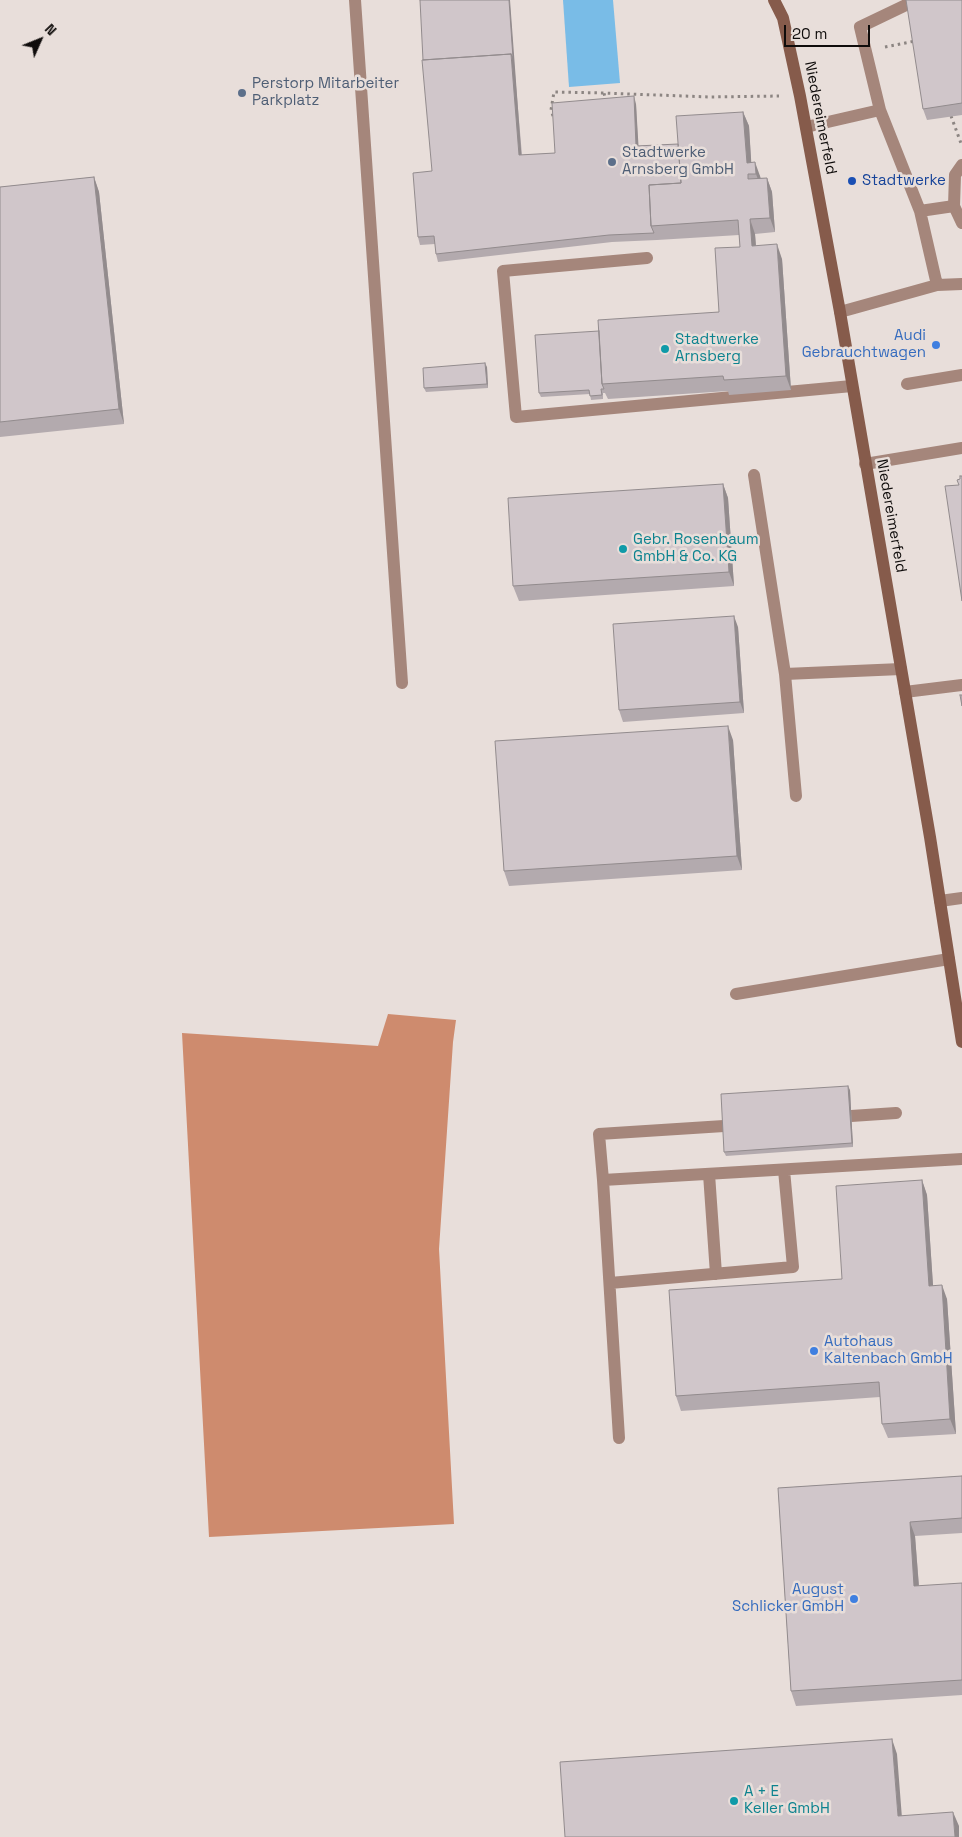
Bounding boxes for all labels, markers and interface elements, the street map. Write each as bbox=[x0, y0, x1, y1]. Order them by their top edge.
north arrow bbox=[15, 15, 65, 65]
scale bar bbox=[787, 15, 873, 47]
text: N bbox=[41, 20, 61, 39]
text: 20 m bbox=[792, 24, 827, 43]
street label: Niedereimerfeld bbox=[800, 60, 840, 176]
place label: Perstorp Mitarbeiter Parkplatz bbox=[252, 75, 399, 110]
marker: Perstorp Mitarbeiter Parkplatz bbox=[236, 87, 248, 99]
place label: Stadtwerke Arnsberg GmbH bbox=[622, 144, 734, 179]
marker: Stadtwerke Arnsberg GmbH bbox=[606, 156, 618, 168]
place label: Stadtwerke bbox=[862, 172, 946, 190]
marker: Stadtwerke bbox=[846, 175, 858, 187]
place label: Audi Gebrauchtwagen bbox=[802, 327, 926, 362]
place label: Stadtwerke Arnsberg bbox=[675, 331, 759, 366]
marker: Audi Gebrauchtwagen bbox=[930, 339, 942, 351]
marker: Stadtwerke Arnsberg bbox=[659, 343, 671, 355]
street label: Niedereimerfeld bbox=[872, 458, 910, 574]
place label: Gebr. Rosenbaum GmbH & Co. KG bbox=[633, 531, 759, 566]
marker: Gebr. Rosenbaum GmbH & Co. KG bbox=[617, 543, 629, 555]
place label: Autohaus Kaltenbach GmbH bbox=[824, 1333, 953, 1368]
marker: Autohaus Kaltenbach GmbH bbox=[808, 1345, 820, 1357]
place label: August Schlicker GmbH bbox=[732, 1581, 844, 1616]
marker: August Schlicker GmbH bbox=[848, 1593, 860, 1605]
place label: A + E Keller GmbH bbox=[744, 1783, 830, 1818]
marker: A + E Keller GmbH bbox=[728, 1795, 740, 1807]

